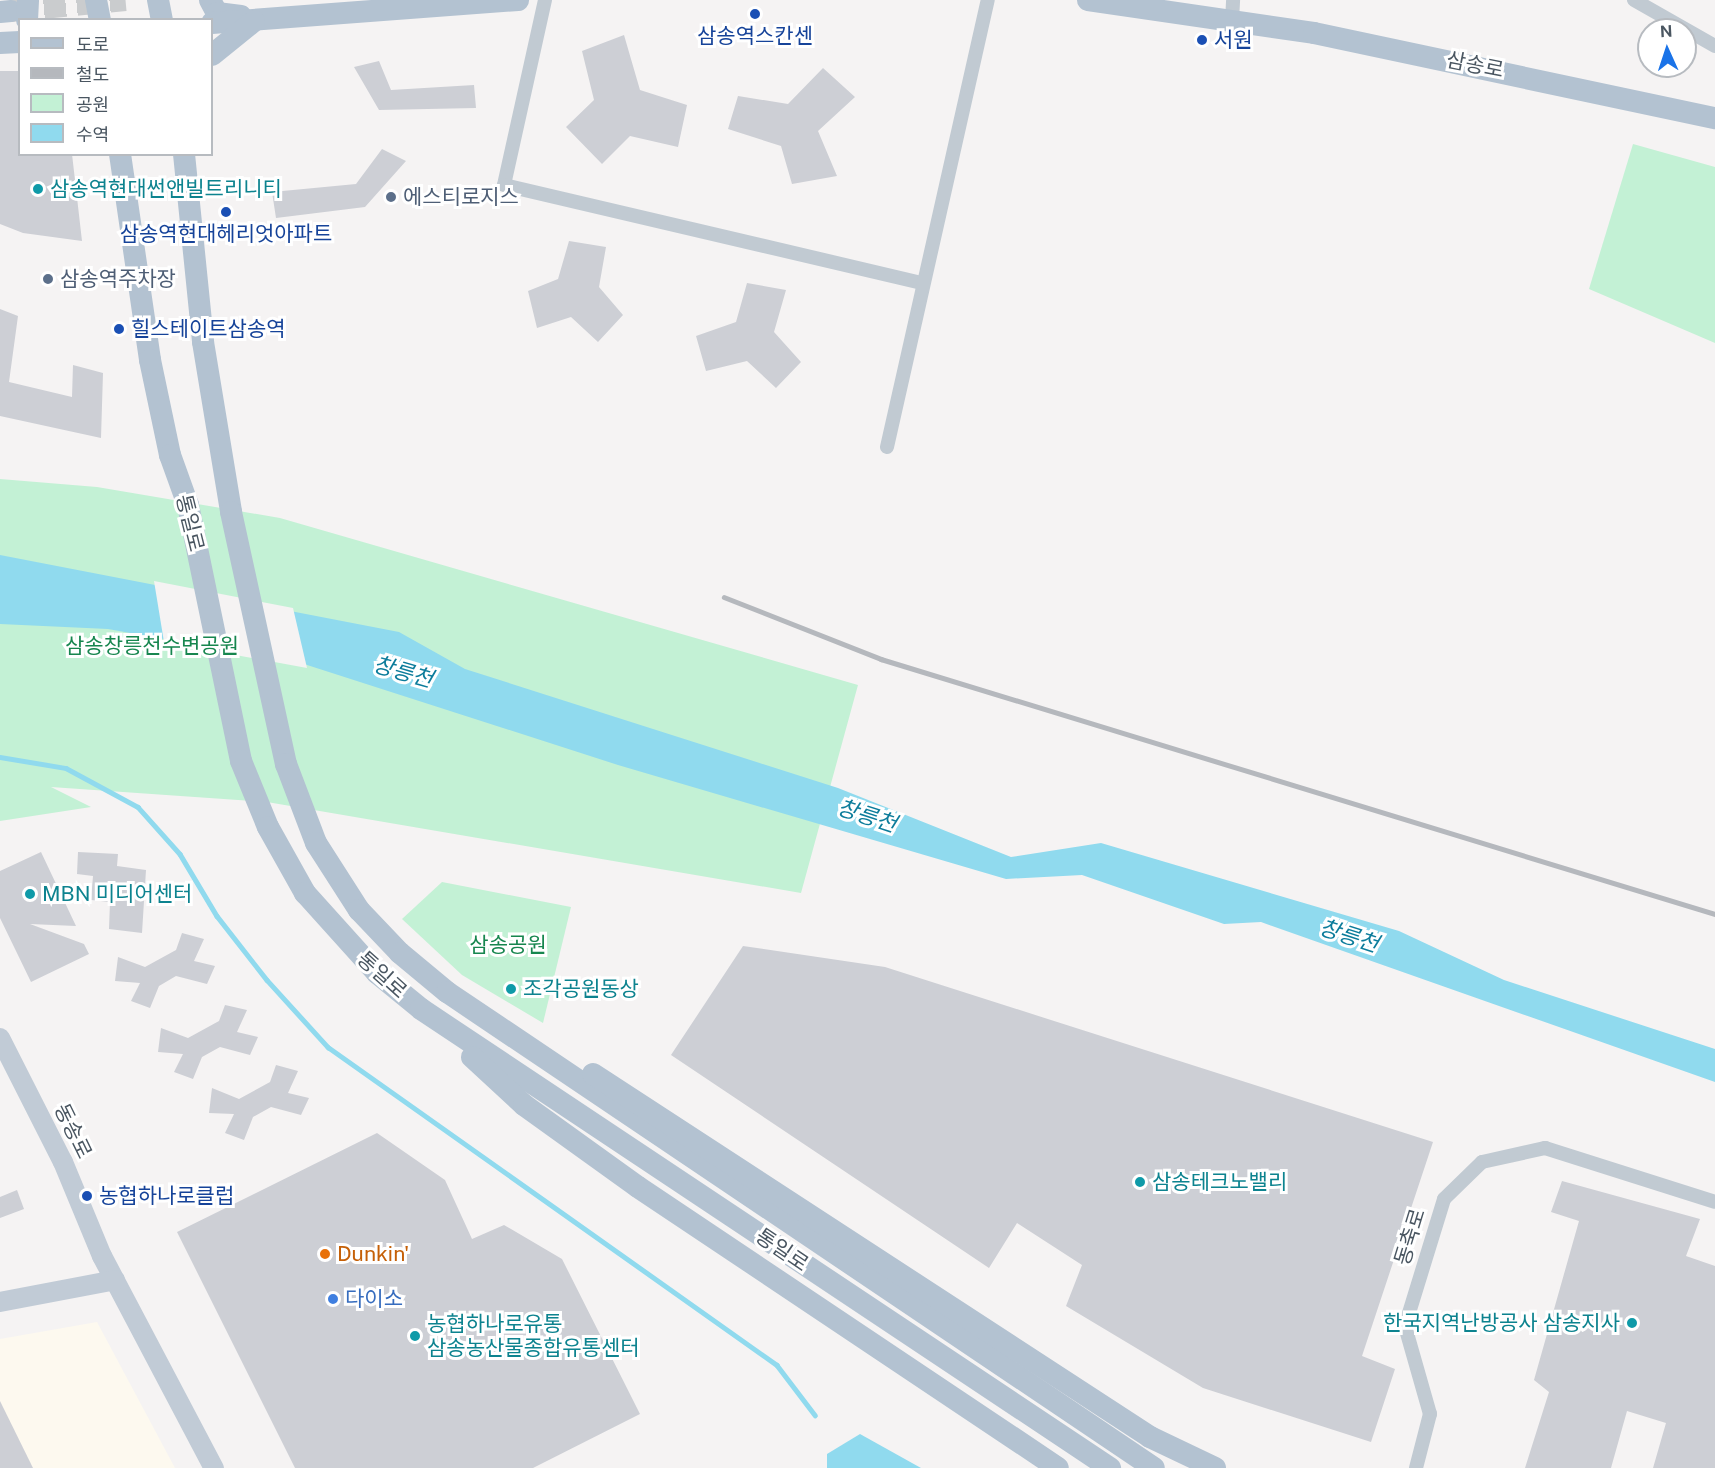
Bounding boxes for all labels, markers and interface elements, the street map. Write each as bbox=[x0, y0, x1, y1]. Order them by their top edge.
marker: 삼송역스칸센 bbox=[748, 7, 762, 21]
legend bbox=[18, 18, 213, 156]
north arrow bbox=[1637, 18, 1697, 78]
text: N bbox=[1659, 22, 1673, 41]
place label: 삼송역스칸센 bbox=[697, 23, 813, 49]
place label: 서원 bbox=[1214, 27, 1253, 53]
marker: 서원 bbox=[1195, 33, 1209, 47]
text: 도로 bbox=[76, 34, 109, 55]
street label: 삼송로 bbox=[1444, 47, 1506, 83]
text: 철도 bbox=[76, 64, 109, 85]
text: 공원 bbox=[76, 94, 109, 115]
text: 수역 bbox=[76, 124, 109, 145]
place label: 삼송역현대썬앤빌트리니티 bbox=[50, 176, 282, 202]
marker: 삼송역현대썬앤빌트리니티 bbox=[31, 182, 45, 196]
place label: 에스티로지스 bbox=[403, 184, 519, 210]
marker: 에스티로지스 bbox=[384, 190, 398, 204]
marker: 삼송역현대헤리엇아파트 bbox=[219, 205, 233, 219]
place label: 삼송역현대헤리엇아파트 bbox=[120, 221, 332, 247]
place label: 삼송역주차장 bbox=[60, 266, 176, 292]
marker: 삼송역주차장 bbox=[41, 272, 55, 286]
place label: 힐스테이트삼송역 bbox=[131, 316, 286, 342]
marker: 힐스테이트삼송역 bbox=[112, 322, 126, 336]
street label: 통일로 bbox=[171, 492, 209, 554]
park label: 삼송창릉천수변공원 bbox=[65, 633, 239, 659]
water label: 창릉천 bbox=[370, 651, 436, 693]
water label: 창릉천 bbox=[834, 794, 900, 838]
place label: MBN 미디어센터 bbox=[42, 881, 192, 907]
marker: MBN 미디어센터 bbox=[23, 887, 37, 901]
water label: 창릉천 bbox=[1316, 914, 1382, 958]
park label: 삼송공원 bbox=[469, 932, 547, 958]
street label: 통일로 bbox=[352, 946, 412, 1004]
place label: 조각공원동상 bbox=[523, 976, 639, 1002]
marker: 조각공원동상 bbox=[504, 982, 518, 996]
street label: 동송로 bbox=[49, 1099, 97, 1163]
place label: 삼송테크노밸리 bbox=[1152, 1169, 1287, 1195]
marker: 삼송테크노밸리 bbox=[1133, 1175, 1147, 1189]
place label: 농협하나로클럽 bbox=[99, 1183, 234, 1209]
marker: 농협하나로클럽 bbox=[80, 1189, 94, 1203]
street label: 동축로 bbox=[1389, 1206, 1431, 1268]
street label: 통일로 bbox=[751, 1223, 813, 1277]
place label: Dunkin' bbox=[337, 1241, 409, 1267]
marker: Dunkin' bbox=[318, 1247, 332, 1261]
place label: 다이소 bbox=[345, 1286, 403, 1312]
marker: 다이소 bbox=[326, 1292, 340, 1306]
place label: 한국지역난방공사 삼송지사 bbox=[1383, 1310, 1620, 1336]
place label: 농협하나로유통 삼송농산물종합유통센터 bbox=[427, 1311, 640, 1361]
marker: 한국지역난방공사 삼송지사 bbox=[1625, 1316, 1639, 1330]
marker: 농협하나로유통 삼송농산물종합유통센터 bbox=[408, 1329, 422, 1343]

